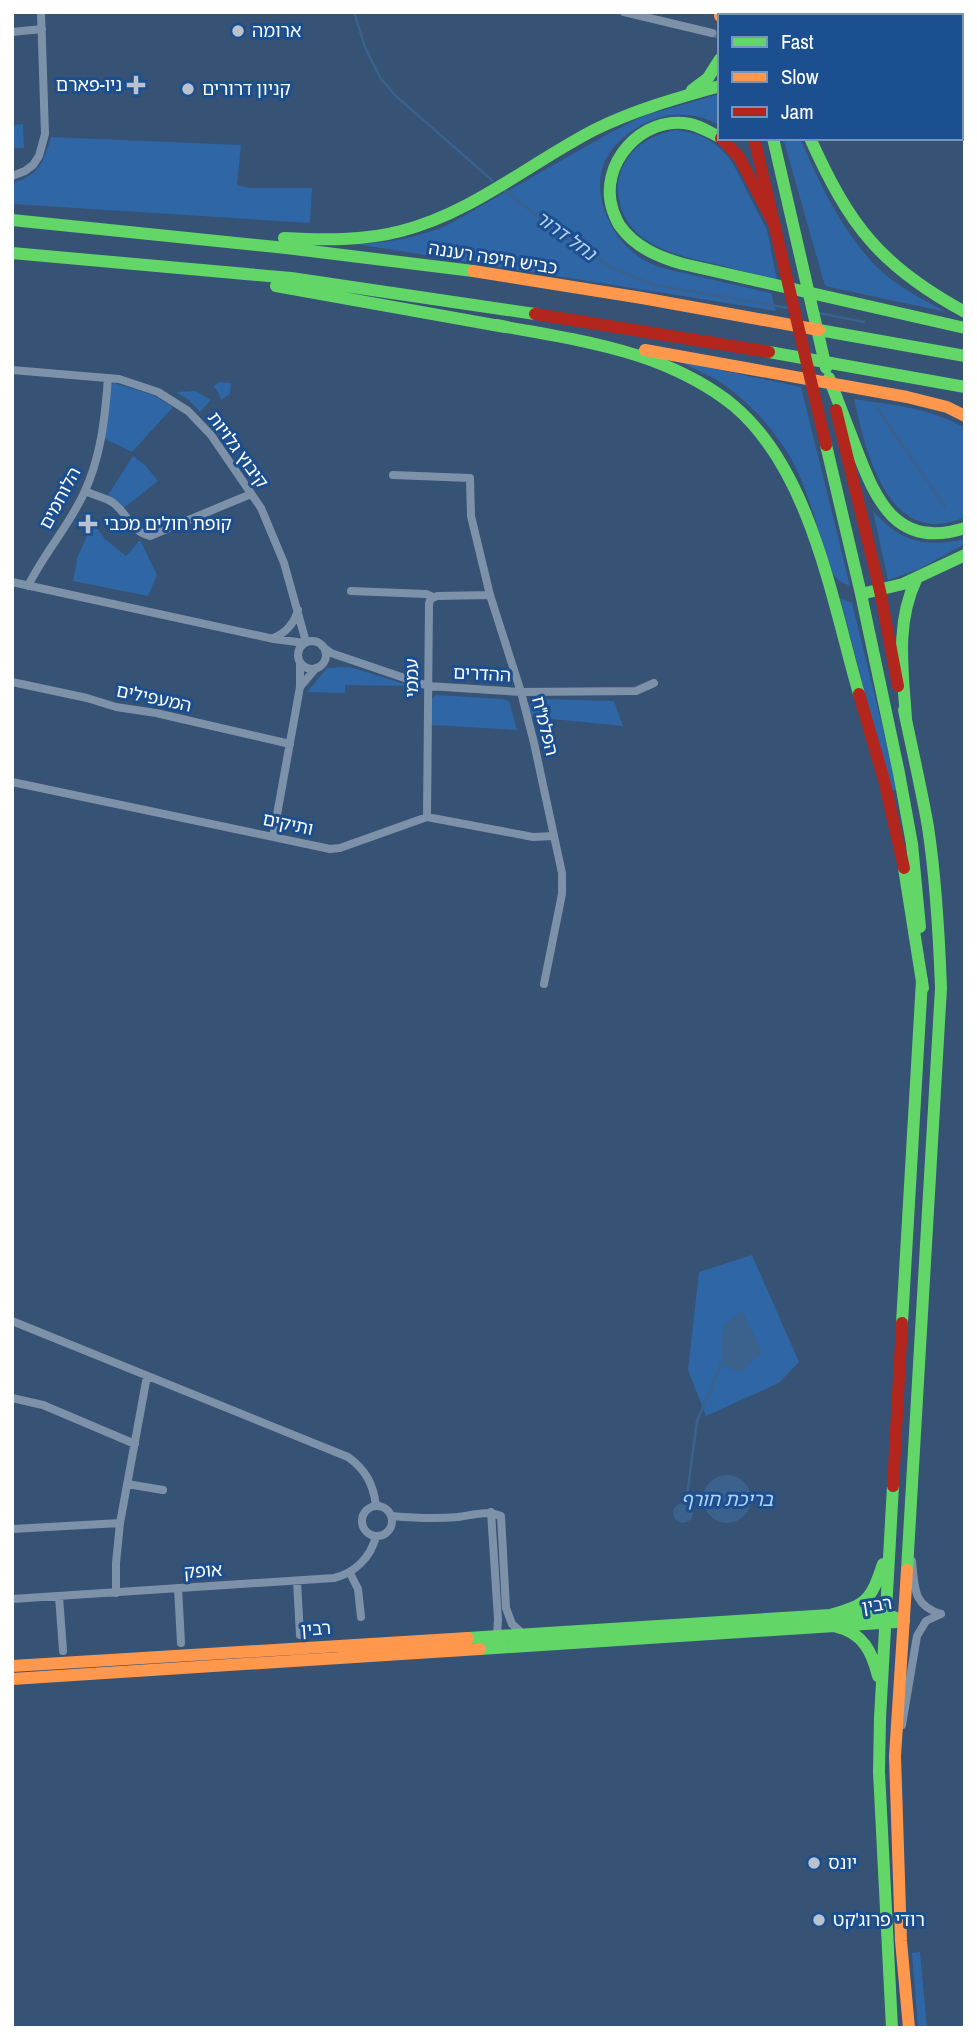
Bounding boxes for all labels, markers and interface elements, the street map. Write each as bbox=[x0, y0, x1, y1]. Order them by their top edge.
legend bbox=[718, 14, 963, 140]
place label: ארומה bbox=[252, 18, 301, 43]
marker: ארומה bbox=[230, 23, 246, 39]
text: Fast bbox=[781, 27, 814, 56]
text: Slow bbox=[781, 62, 819, 91]
place label: ניו-פארם bbox=[56, 72, 122, 97]
place label: קניון דרורים bbox=[202, 76, 291, 101]
marker: ניו-פארם bbox=[128, 77, 144, 93]
marker: קניון דרורים bbox=[180, 81, 196, 97]
text: Jam bbox=[781, 97, 814, 126]
water label: נחל דרור bbox=[530, 204, 603, 267]
street label: כביש חיפה רעננה bbox=[427, 235, 559, 280]
street label: קיבוץ גלויות bbox=[202, 406, 275, 493]
street label: הלוחמים bbox=[33, 462, 86, 533]
place label: קופת חולים מכבי bbox=[104, 511, 232, 536]
marker: קופת חולים מכבי bbox=[78, 514, 98, 534]
street label: עממי bbox=[399, 658, 424, 698]
street label: ההדרים bbox=[452, 659, 512, 688]
street label: המעפילים bbox=[114, 677, 194, 718]
street label: הפלמ"ח bbox=[526, 694, 565, 758]
street label: ותיקים bbox=[260, 806, 316, 841]
water label: בריכת חורף bbox=[681, 1486, 774, 1512]
street label: אופק bbox=[183, 1557, 223, 1584]
street label: רבין bbox=[860, 1590, 894, 1619]
street label: רבין bbox=[300, 1615, 332, 1642]
place label: יונס bbox=[828, 1850, 857, 1875]
marker: יונס bbox=[806, 1855, 822, 1871]
place label: רודי פרוג'קט bbox=[833, 1907, 925, 1932]
marker: רודי פרוג'קט bbox=[811, 1912, 827, 1928]

